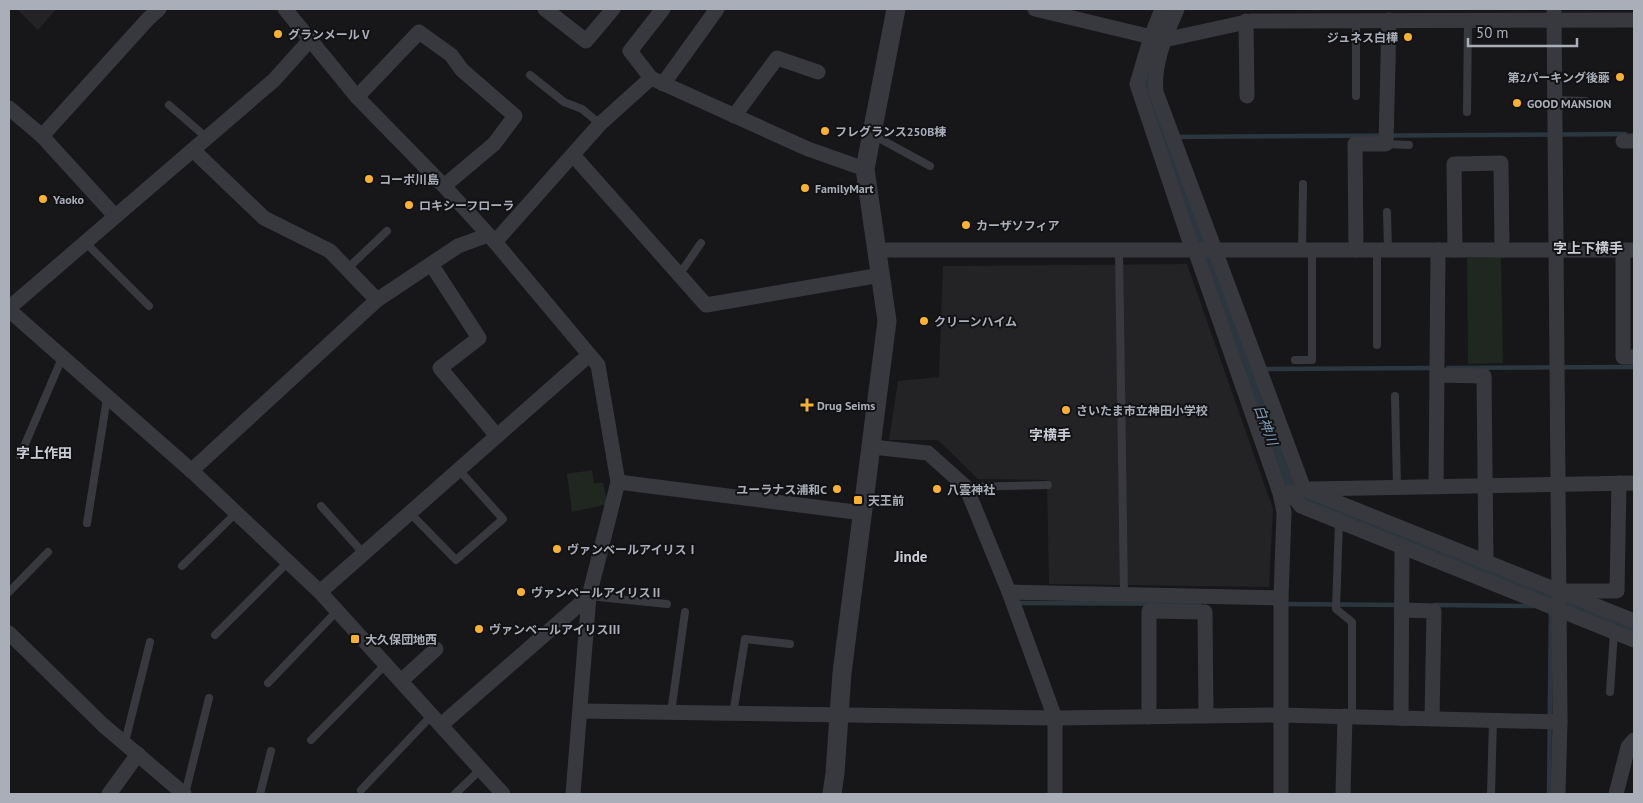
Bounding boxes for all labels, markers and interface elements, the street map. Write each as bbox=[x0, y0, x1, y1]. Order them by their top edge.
scale bar bbox=[1468, 15, 1577, 47]
text: 50 m bbox=[1476, 23, 1509, 42]
place label: グランメールⅤ bbox=[288, 27, 372, 42]
marker: グランメールⅤ bbox=[272, 28, 284, 40]
place label: ジュネス白樺 bbox=[1327, 30, 1398, 45]
marker: ジュネス白樺 bbox=[1402, 31, 1414, 43]
place label: 第2パーキング後藤 bbox=[1508, 70, 1610, 85]
marker: 第2パーキング後藤 bbox=[1614, 71, 1626, 83]
place label: GOOD MANSION bbox=[1527, 96, 1612, 111]
marker: GOOD MANSION bbox=[1511, 97, 1523, 109]
place label: フレグランス250B棟 bbox=[835, 124, 946, 139]
marker: フレグランス250B棟 bbox=[819, 125, 831, 137]
place label: コーポ川島 bbox=[379, 172, 439, 187]
marker: コーポ川島 bbox=[363, 173, 375, 185]
place label: FamilyMart bbox=[815, 181, 874, 196]
marker: FamilyMart bbox=[799, 182, 811, 194]
place label: Yaoko bbox=[52, 192, 84, 207]
marker: Yaoko bbox=[37, 193, 49, 205]
place label: ロキシーフローラ bbox=[419, 198, 514, 213]
marker: ロキシーフローラ bbox=[403, 199, 415, 211]
place label: カーザソフィア bbox=[976, 218, 1060, 233]
marker: カーザソフィア bbox=[960, 219, 972, 231]
district label: 字上下横手 bbox=[1553, 239, 1623, 257]
place label: クリーンハイム bbox=[934, 314, 1017, 329]
marker: クリーンハイム bbox=[918, 315, 930, 327]
place label: Drug Seims bbox=[817, 398, 875, 413]
marker: Drug Seims bbox=[801, 399, 813, 411]
water label: 白神川 bbox=[1250, 402, 1282, 450]
place label: さいたま市立神田小学校 bbox=[1076, 403, 1208, 418]
marker: さいたま市立神田小学校 bbox=[1060, 404, 1072, 416]
district label: 字横手 bbox=[1029, 426, 1071, 444]
district label: 字上作田 bbox=[16, 444, 72, 462]
place label: ユーラナス浦和C bbox=[736, 482, 827, 497]
place label: 八雲神社 bbox=[947, 482, 995, 497]
marker: ユーラナス浦和C bbox=[831, 483, 843, 495]
marker: 八雲神社 bbox=[931, 483, 943, 495]
place label: 天王前 bbox=[868, 493, 904, 508]
marker: 天王前 bbox=[852, 494, 864, 506]
place label: ヴァンベールアイリスⅠ bbox=[567, 542, 698, 557]
marker: ヴァンベールアイリスⅠ bbox=[551, 543, 563, 555]
district label: Jinde bbox=[894, 547, 928, 566]
place label: ヴァンベールアイリスⅡ bbox=[531, 585, 662, 600]
marker: ヴァンベールアイリスⅡ bbox=[515, 586, 527, 598]
place label: ヴァンベールアイリスⅢ bbox=[489, 622, 620, 637]
marker: ヴァンベールアイリスⅢ bbox=[473, 623, 485, 635]
place label: 大久保団地西 bbox=[365, 632, 437, 647]
marker: 大久保団地西 bbox=[349, 633, 361, 645]

